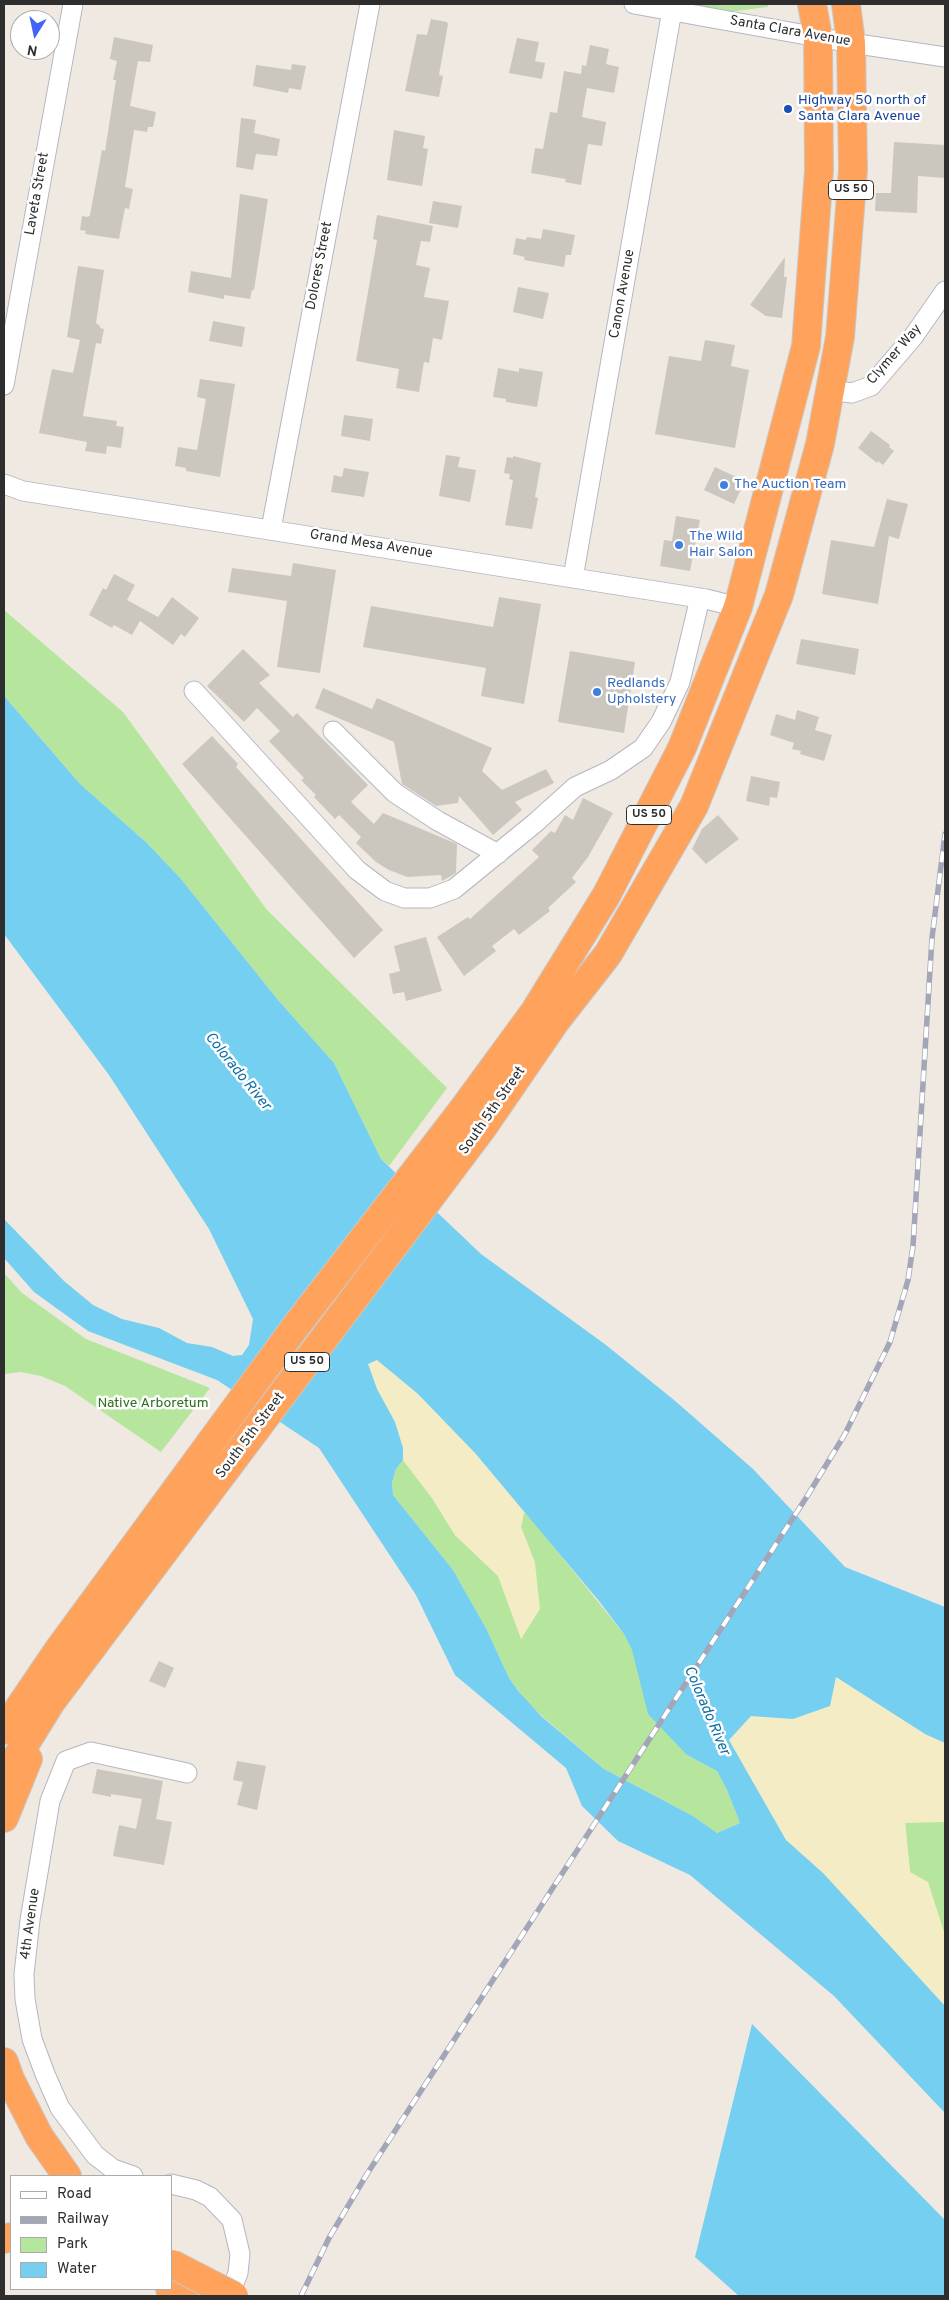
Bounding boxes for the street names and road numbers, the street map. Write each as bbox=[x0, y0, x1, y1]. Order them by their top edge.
street label: Santa Clara Avenue bbox=[728, 13, 852, 51]
street label: Laveta Street bbox=[22, 151, 54, 237]
road number: US 50 bbox=[828, 180, 874, 200]
street label: Dolores Street bbox=[303, 220, 337, 312]
street label: Canon Avenue bbox=[607, 248, 639, 340]
street label: Clymer Way bbox=[864, 321, 926, 389]
street label: Grand Mesa Avenue bbox=[308, 527, 434, 563]
road number: US 50 bbox=[626, 806, 672, 824]
street label: South 5th Street bbox=[456, 1064, 530, 1158]
road number: US 50 bbox=[284, 1352, 330, 1371]
street label: South 5th Street bbox=[213, 1390, 289, 1482]
street label: 4th Avenue bbox=[18, 1887, 44, 1961]

